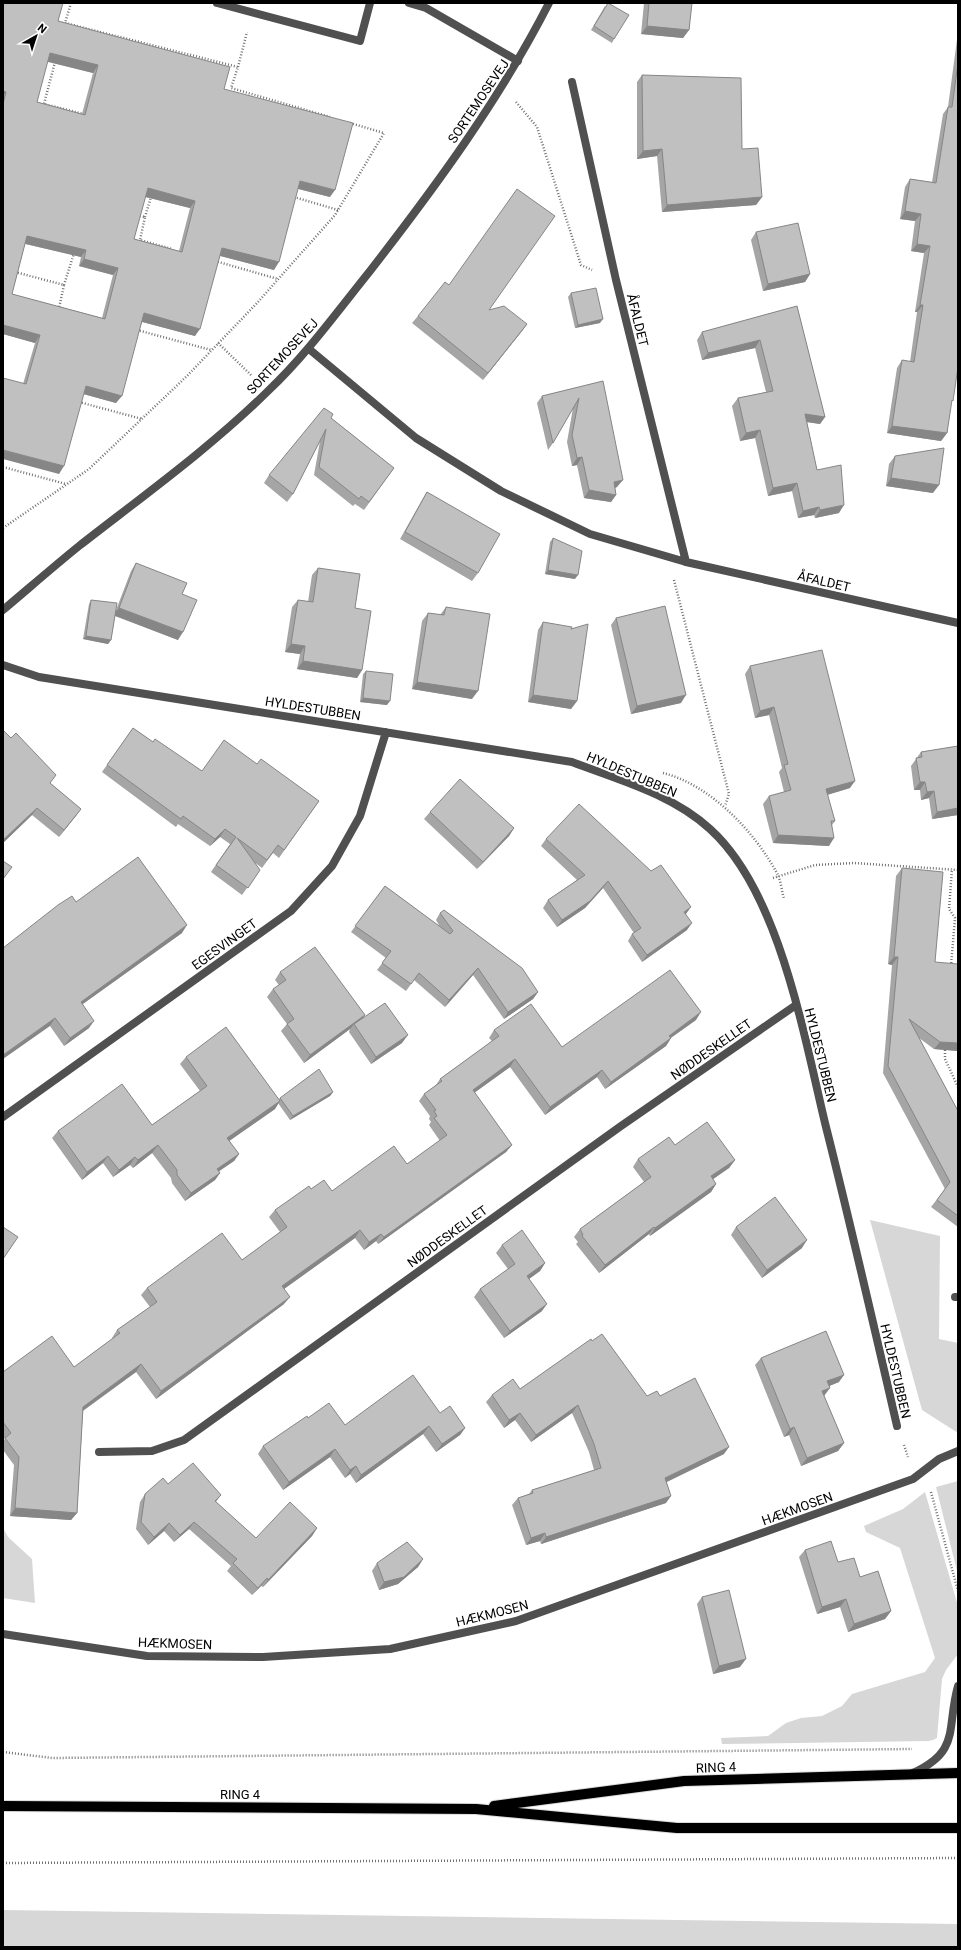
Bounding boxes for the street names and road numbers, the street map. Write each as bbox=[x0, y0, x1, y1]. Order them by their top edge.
street label: SORTEMOSEVEJ bbox=[445, 57, 512, 146]
street label: ÅFALDET bbox=[624, 292, 652, 348]
street label: SORTEMOSEVEJ bbox=[244, 316, 321, 397]
street label: ÅFALDET bbox=[796, 567, 852, 595]
street label: HYLDESTUBBEN bbox=[264, 694, 362, 723]
street label: HYLDESTUBBEN bbox=[584, 749, 679, 800]
street label: EGESVINGET bbox=[189, 916, 260, 973]
street label: HYLDESTUBBEN bbox=[802, 1006, 839, 1104]
street label: NØDDESKELLET bbox=[668, 1016, 755, 1083]
street label: NØDDESKELLET bbox=[404, 1202, 490, 1270]
street label: HYLDESTUBBEN bbox=[877, 1322, 914, 1420]
street label: HÆKMOSEN bbox=[760, 1489, 835, 1528]
street label: HÆKMOSEN bbox=[454, 1597, 530, 1630]
street label: HÆKMOSEN bbox=[138, 1635, 212, 1652]
street label: RING 4 bbox=[696, 1759, 737, 1776]
street label: RING 4 bbox=[220, 1787, 261, 1802]

